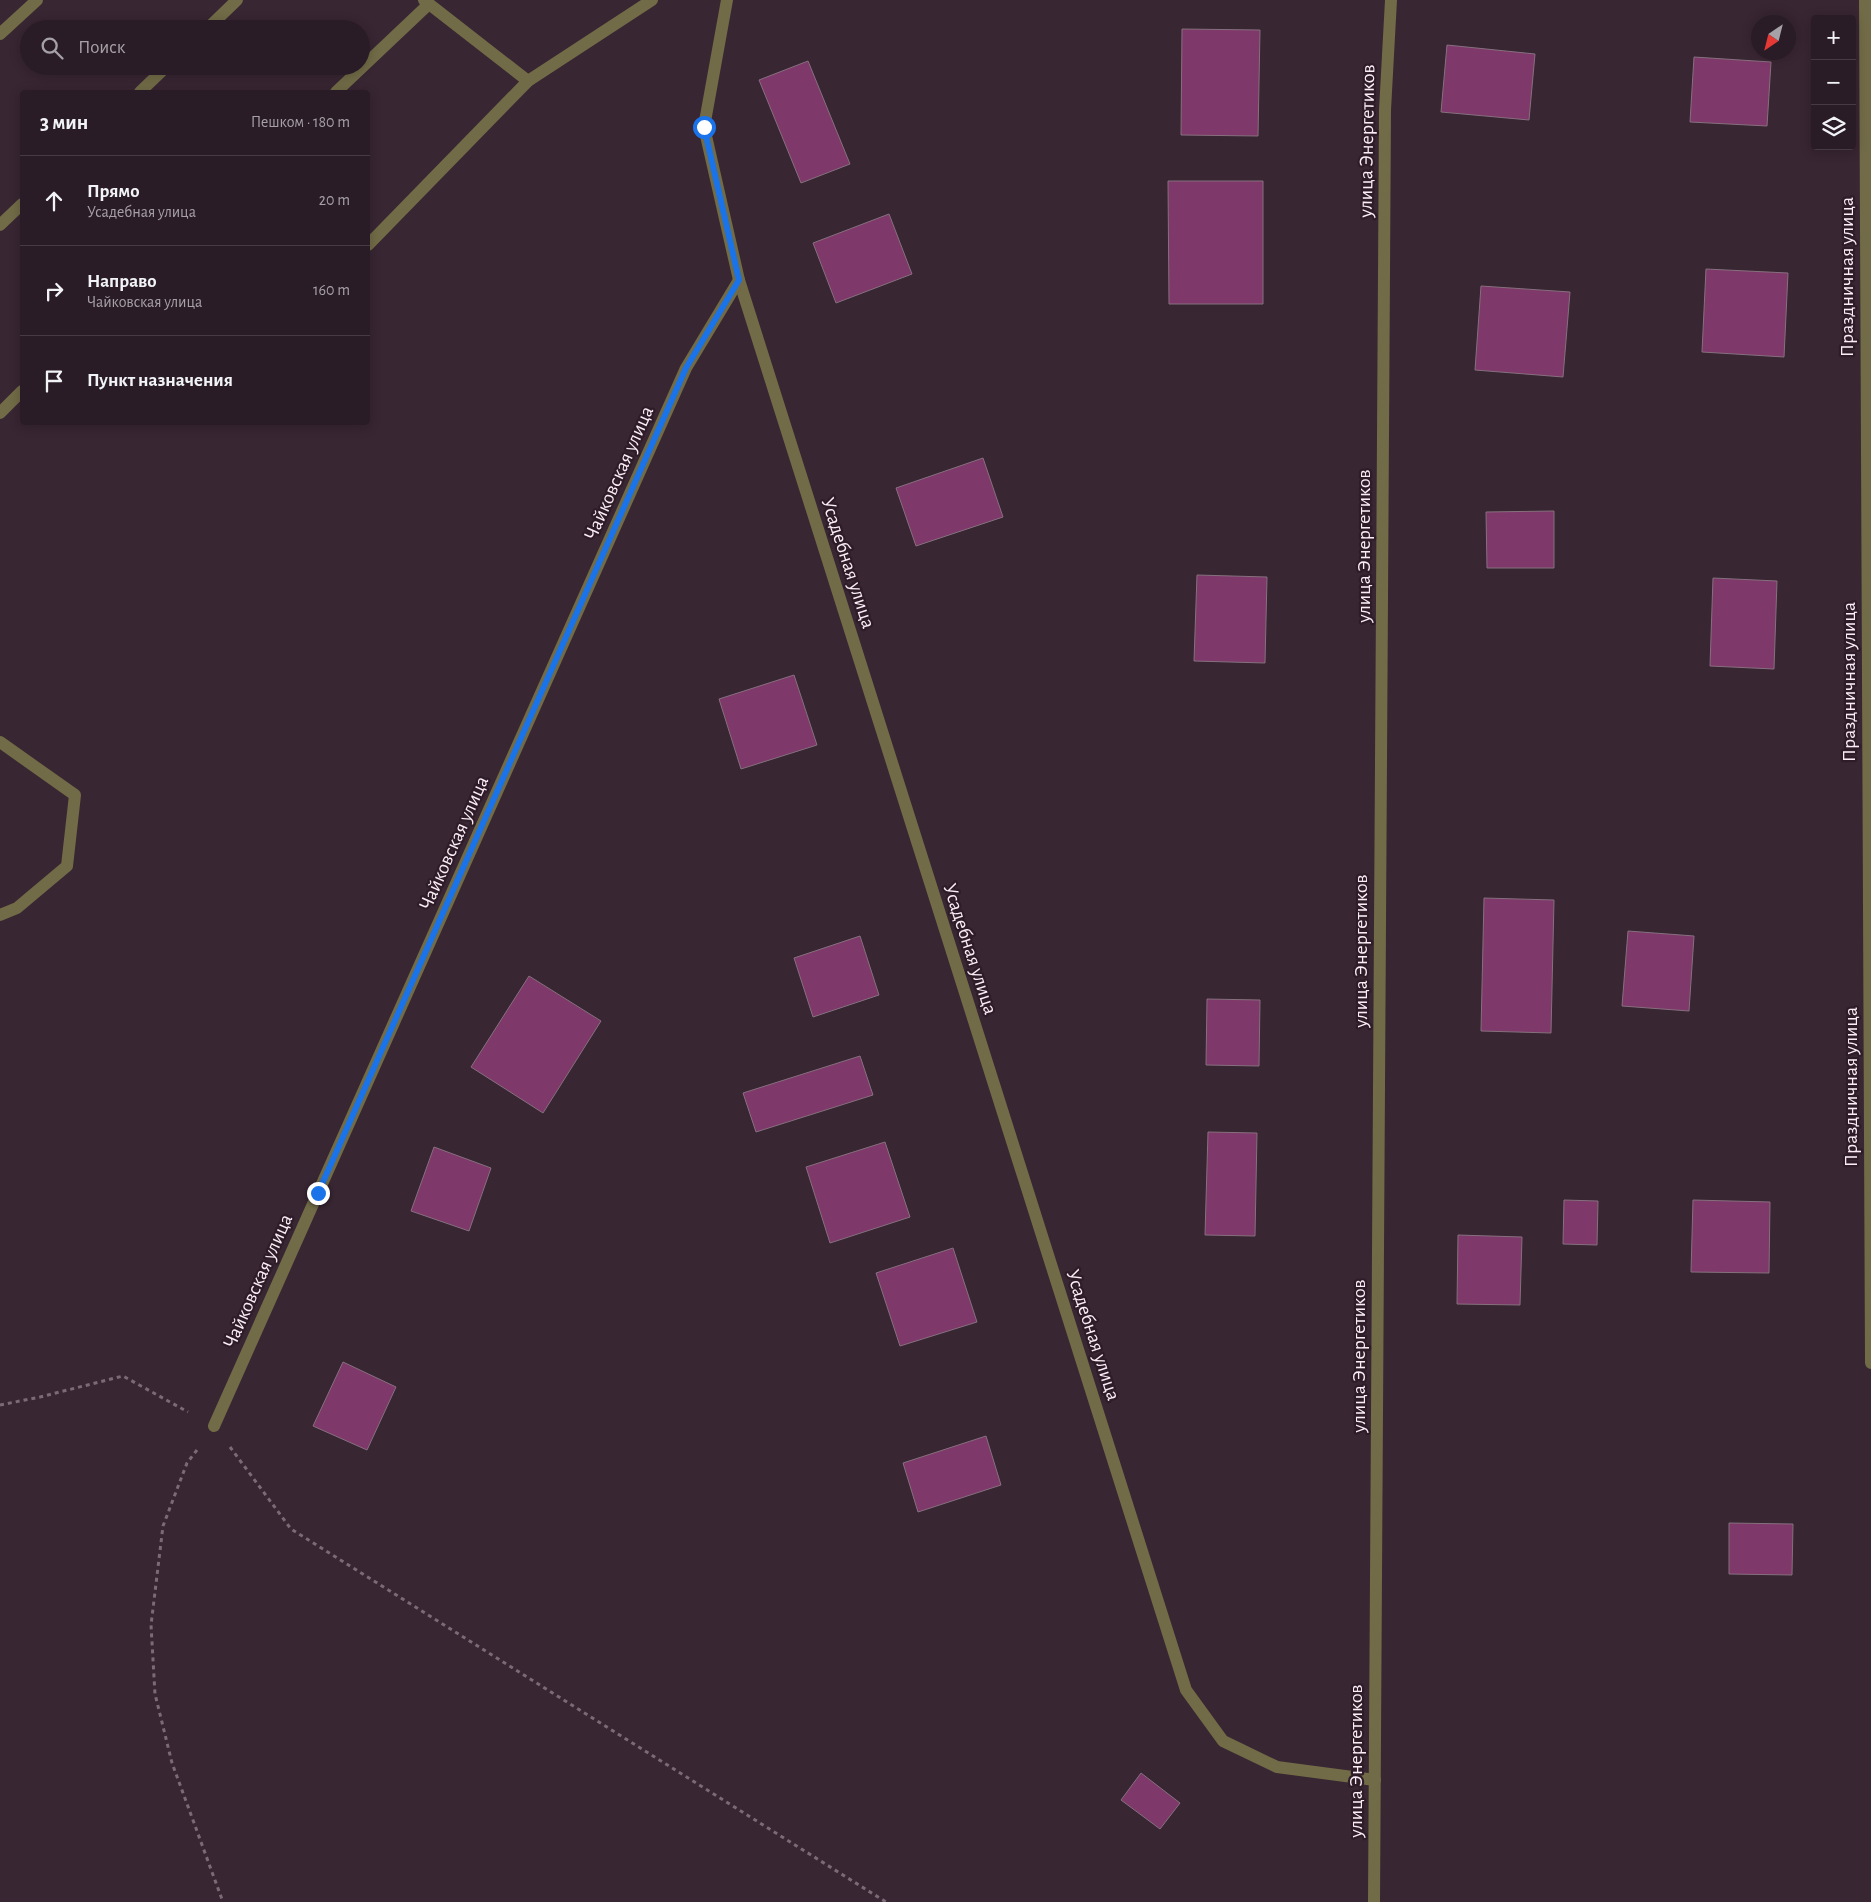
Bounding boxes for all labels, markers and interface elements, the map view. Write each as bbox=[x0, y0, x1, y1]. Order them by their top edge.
north arrow bbox=[1751, 15, 1796, 60]
map controls bbox=[1811, 15, 1856, 150]
button: + bbox=[1811, 15, 1856, 60]
search box bbox=[20, 20, 370, 75]
icon: search bbox=[38, 34, 66, 62]
text: Поиск bbox=[78, 38, 125, 57]
button: − bbox=[1811, 60, 1856, 105]
street label: улица Энергетиков bbox=[1356, 64, 1378, 219]
button: layers bbox=[1811, 105, 1856, 150]
text: 3 мин bbox=[40, 112, 88, 133]
text: Пешком · 180 m bbox=[251, 114, 350, 130]
route start bbox=[693, 116, 716, 139]
text: Прямо bbox=[87, 182, 140, 201]
icon: ahead bbox=[40, 187, 68, 215]
text: 20 m bbox=[319, 192, 350, 208]
street label: Праздничная улица bbox=[1837, 197, 1857, 357]
text: Усадебная улица bbox=[87, 204, 196, 220]
text: Направо bbox=[87, 272, 157, 291]
icon: right bbox=[40, 277, 68, 305]
text: 160 m bbox=[313, 282, 350, 298]
text: Чайковская улица bbox=[87, 294, 202, 310]
icon: arrive bbox=[40, 367, 68, 395]
text: Пункт назначения bbox=[87, 371, 233, 390]
street label: Чайковская улица bbox=[581, 403, 657, 543]
street label: улица Энергетиков bbox=[1354, 469, 1374, 624]
street label: Усадебная улица bbox=[817, 495, 879, 631]
street label: Праздничная улица bbox=[1839, 602, 1859, 762]
street label: Чайковская улица bbox=[416, 773, 492, 913]
street label: улица Энергетиков bbox=[1351, 874, 1371, 1029]
street label: Усадебная улица bbox=[939, 881, 1001, 1017]
street label: Праздничная улица bbox=[1841, 1007, 1861, 1167]
route end bbox=[307, 1182, 330, 1205]
street label: Чайковская улица bbox=[220, 1211, 296, 1351]
street label: Усадебная улица bbox=[1062, 1267, 1124, 1403]
street label: улица Энергетиков bbox=[1349, 1279, 1369, 1434]
street label: улица Энергетиков bbox=[1346, 1684, 1366, 1839]

